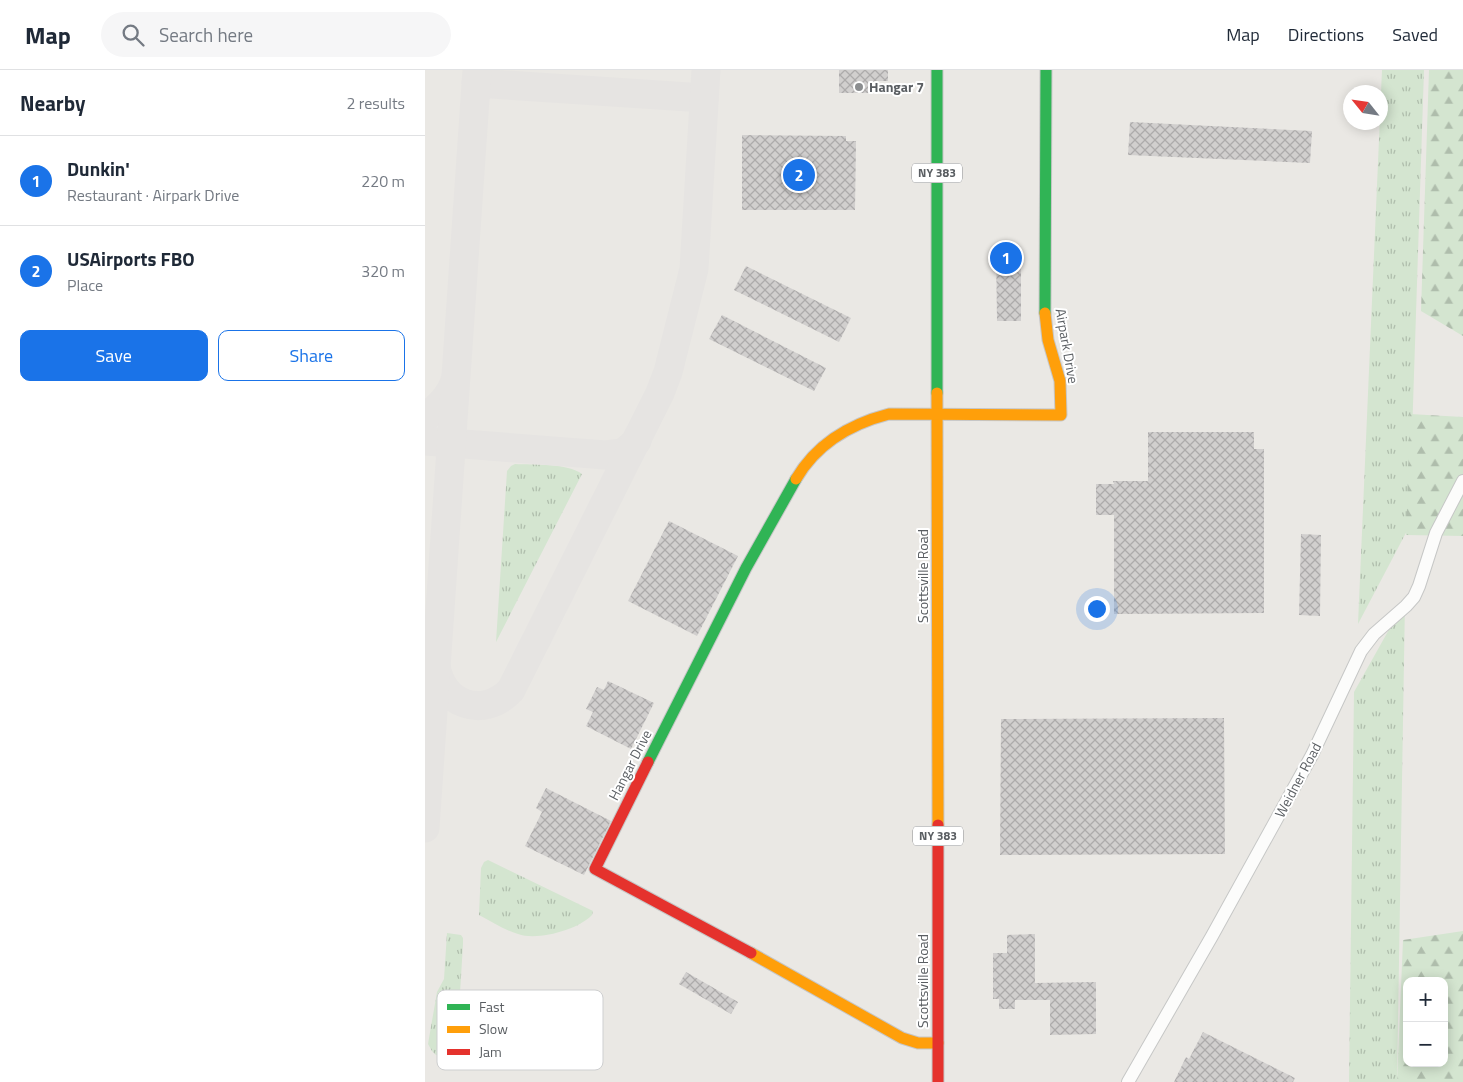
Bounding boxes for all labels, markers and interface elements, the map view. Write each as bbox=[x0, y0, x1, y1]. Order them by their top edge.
search box bbox=[101, 12, 451, 57]
text: Map bbox=[25, 17, 71, 53]
text: Search here bbox=[159, 20, 253, 49]
icon: search bbox=[119, 21, 147, 49]
text: Map bbox=[1226, 21, 1260, 48]
text: Directions bbox=[1288, 21, 1364, 48]
text: Saved bbox=[1392, 21, 1438, 48]
place label: Hangar 7 bbox=[869, 76, 924, 97]
marker: Hangar 7 bbox=[853, 81, 865, 93]
north arrow bbox=[1343, 85, 1388, 130]
text: Nearby bbox=[20, 87, 85, 119]
text: 2 results bbox=[346, 91, 405, 115]
text: Dunkin' bbox=[67, 154, 130, 183]
pin: 2 bbox=[783, 156, 815, 194]
road number: NY 383 bbox=[912, 164, 962, 182]
text: 1 bbox=[32, 169, 40, 193]
text: 220 m bbox=[361, 169, 405, 193]
text: Restaurant · Airpark Drive bbox=[67, 183, 239, 207]
pin: 1 bbox=[990, 239, 1022, 277]
text: USAirports FBO bbox=[67, 244, 195, 273]
text: 2 bbox=[32, 259, 40, 283]
text: 320 m bbox=[361, 259, 405, 283]
text: Place bbox=[67, 273, 103, 297]
street label: Airpark Drive bbox=[1051, 307, 1084, 385]
button: Save bbox=[20, 330, 208, 381]
button: Share bbox=[218, 330, 405, 381]
street label: Scottsville Road bbox=[912, 529, 933, 623]
your location bbox=[1084, 596, 1110, 622]
street label: Hangar Drive bbox=[603, 726, 656, 804]
street label: Weidner Road bbox=[1269, 738, 1326, 821]
road number: NY 383 bbox=[913, 826, 963, 846]
street label: Scottsville Road bbox=[912, 934, 933, 1028]
map controls bbox=[1403, 977, 1448, 1067]
button: + bbox=[1403, 977, 1448, 1022]
legend bbox=[437, 990, 603, 1070]
text: Fast bbox=[479, 996, 504, 1017]
text: Slow bbox=[479, 1018, 508, 1039]
button: − bbox=[1403, 1022, 1448, 1067]
text: Jam bbox=[479, 1041, 502, 1062]

